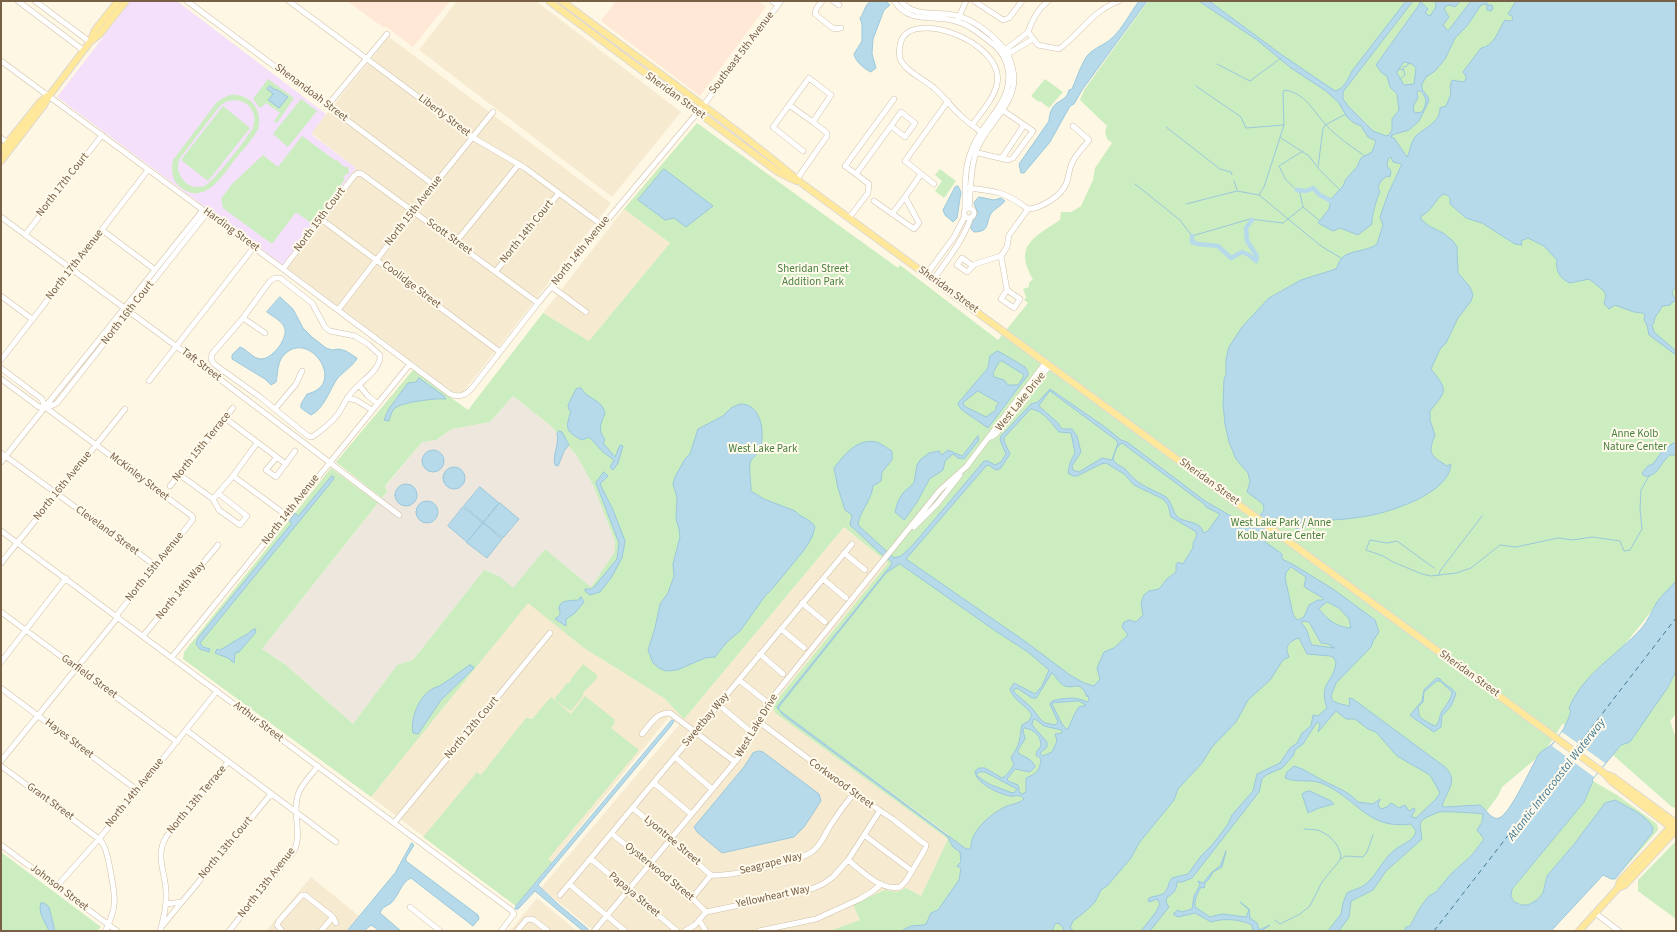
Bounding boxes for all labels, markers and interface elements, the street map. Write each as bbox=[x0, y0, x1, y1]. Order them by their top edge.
street label: Southeast 5th Avenue bbox=[707, 9, 777, 97]
street label: Shenandoah Street bbox=[272, 61, 350, 125]
street label: Sheridan Street bbox=[642, 70, 708, 122]
street label: Liberty Street bbox=[415, 92, 473, 140]
street label: North 17th Court bbox=[34, 150, 92, 220]
street label: North 15th Avenue bbox=[382, 173, 446, 249]
street label: North 15th Court bbox=[291, 185, 349, 255]
street label: North 14th Court bbox=[498, 198, 556, 266]
street label: Harding Street bbox=[200, 205, 262, 255]
street label: North 14th Avenue bbox=[549, 214, 613, 288]
street label: Scott Street bbox=[424, 216, 474, 258]
street label: North 17th Avenue bbox=[43, 227, 107, 303]
street label: Coolidge Street bbox=[379, 259, 443, 311]
park label: Sheridan Street Addition Park bbox=[777, 263, 849, 289]
street label: Sheridan Street bbox=[915, 264, 981, 316]
street label: North 16th Court bbox=[99, 278, 157, 348]
street label: Taft Street bbox=[178, 346, 224, 384]
street label: West Lake Drive bbox=[993, 370, 1049, 434]
street label: North 15th Terrace bbox=[170, 410, 234, 484]
park label: Anne Kolb Nature Center bbox=[1603, 428, 1667, 454]
park label: West Lake Park bbox=[729, 443, 797, 457]
street label: North 16th Avenue bbox=[31, 449, 95, 523]
street label: McKinley Street bbox=[107, 450, 171, 504]
street label: Sheridan Street bbox=[1176, 456, 1242, 508]
street label: North 14th Avenue bbox=[259, 472, 323, 548]
street label: Cleveland Street bbox=[73, 504, 141, 558]
park label: West Lake Park / Anne Kolb Nature Center bbox=[1231, 517, 1331, 543]
street label: North 15th Avenue bbox=[123, 530, 187, 604]
street label: North 14th Way bbox=[154, 559, 208, 623]
street label: Sheridan Street bbox=[1436, 648, 1502, 700]
street label: Garfield Street bbox=[58, 652, 120, 702]
street label: Sweetbay Way bbox=[680, 690, 732, 750]
street label: West Lake Drive bbox=[733, 692, 781, 760]
street label: North 12th Court bbox=[442, 694, 502, 762]
street label: Arthur Street bbox=[230, 699, 286, 745]
street label: Hayes Street bbox=[42, 716, 96, 762]
water label: Atlantic Intracoastal Waterway bbox=[1505, 716, 1609, 844]
street label: North 14th Avenue bbox=[103, 756, 167, 830]
street label: Corkwood Street bbox=[806, 756, 876, 812]
street label: North 13th Terrace bbox=[164, 763, 230, 837]
street label: Grant Street bbox=[24, 780, 76, 824]
street label: Lyontree Street bbox=[641, 813, 703, 869]
street label: North 13th Court bbox=[196, 814, 256, 882]
street label: Oysterwood Street bbox=[622, 840, 696, 904]
street label: North 13th Avenue bbox=[235, 845, 299, 921]
street label: Seagrape Way bbox=[738, 850, 804, 878]
street label: Johnson Street bbox=[27, 862, 91, 914]
street label: Papaya Street bbox=[606, 870, 662, 920]
street label: Yellowheart Way bbox=[735, 883, 811, 911]

